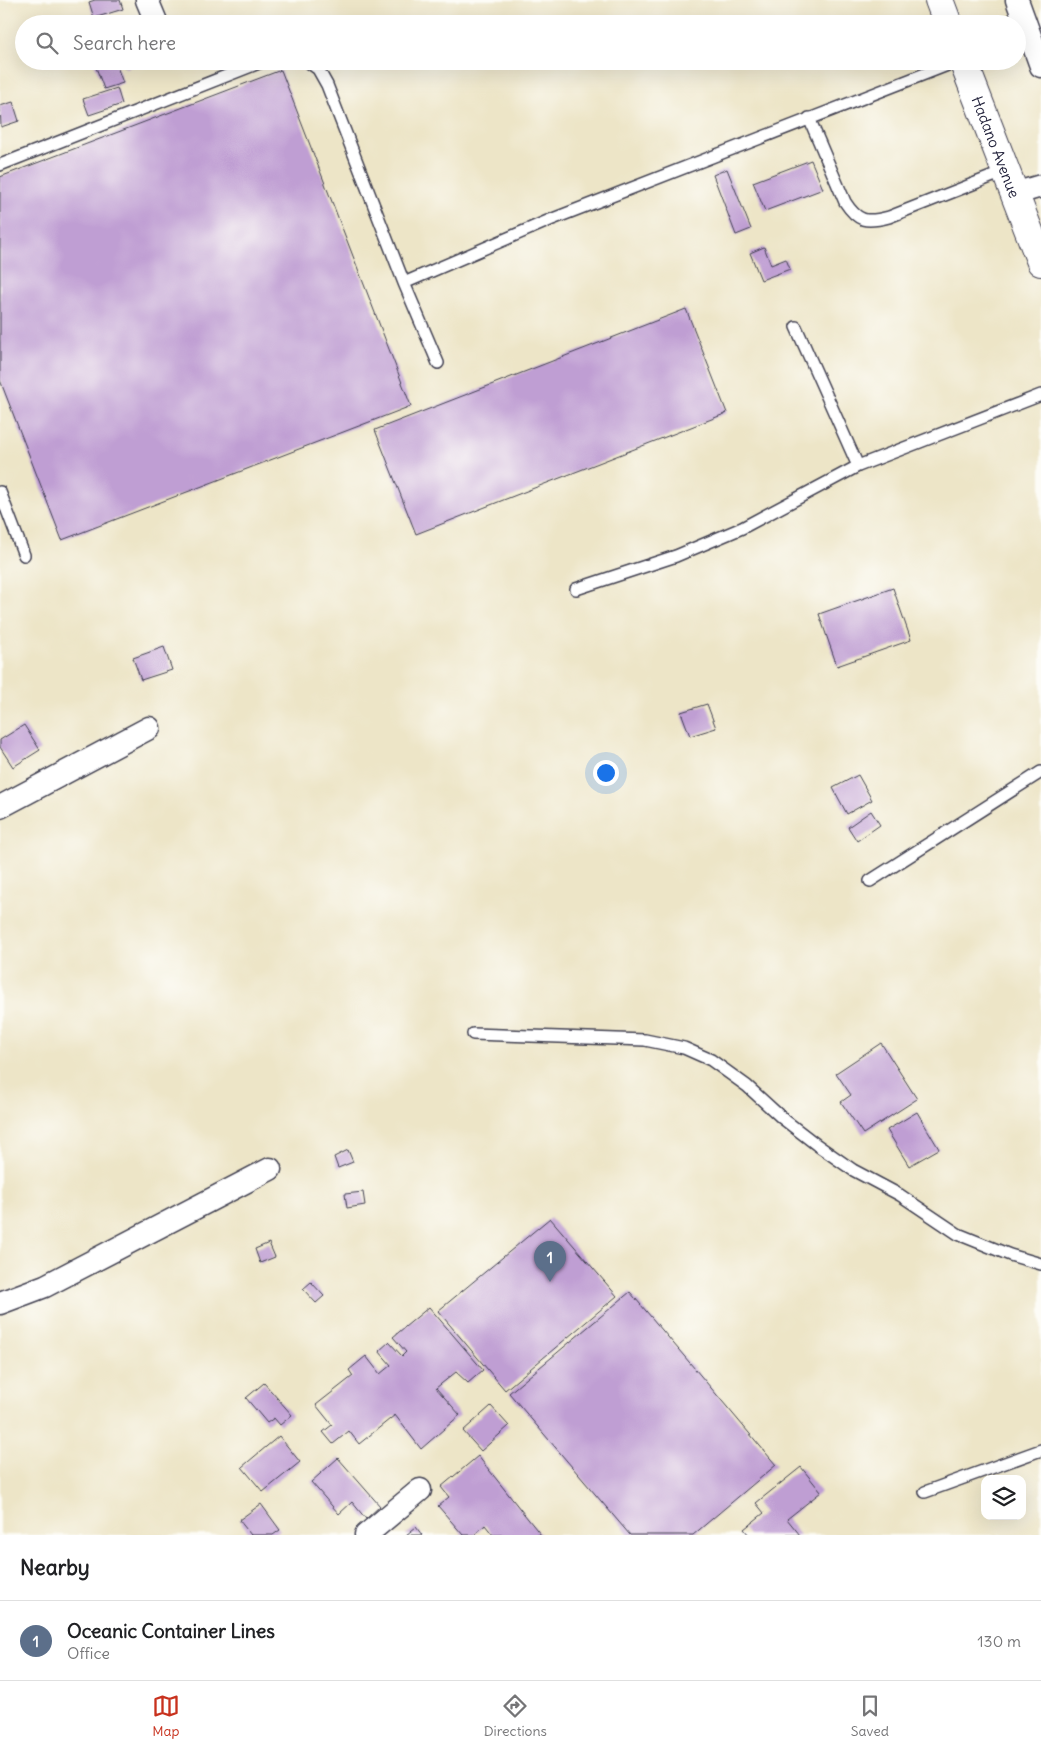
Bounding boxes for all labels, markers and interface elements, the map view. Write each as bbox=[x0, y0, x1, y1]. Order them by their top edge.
search box bbox=[15, 15, 1026, 70]
icon: search bbox=[33, 29, 61, 57]
text: Search here bbox=[73, 31, 176, 55]
street label: Hadano Avenue bbox=[968, 93, 1025, 200]
your location bbox=[593, 760, 619, 786]
pin: 1 bbox=[534, 1241, 566, 1282]
map controls bbox=[981, 1475, 1026, 1520]
button: layers bbox=[981, 1475, 1026, 1520]
text: Nearby bbox=[20, 1554, 90, 1581]
text: Oceanic Container Lines bbox=[67, 1619, 275, 1643]
text: 1 bbox=[33, 1631, 39, 1651]
text: 130 m bbox=[977, 1631, 1021, 1651]
text: Office bbox=[67, 1643, 110, 1663]
tab: Map bbox=[152, 1692, 180, 1740]
tab: Directions bbox=[484, 1692, 547, 1740]
tab: Saved bbox=[851, 1692, 889, 1740]

